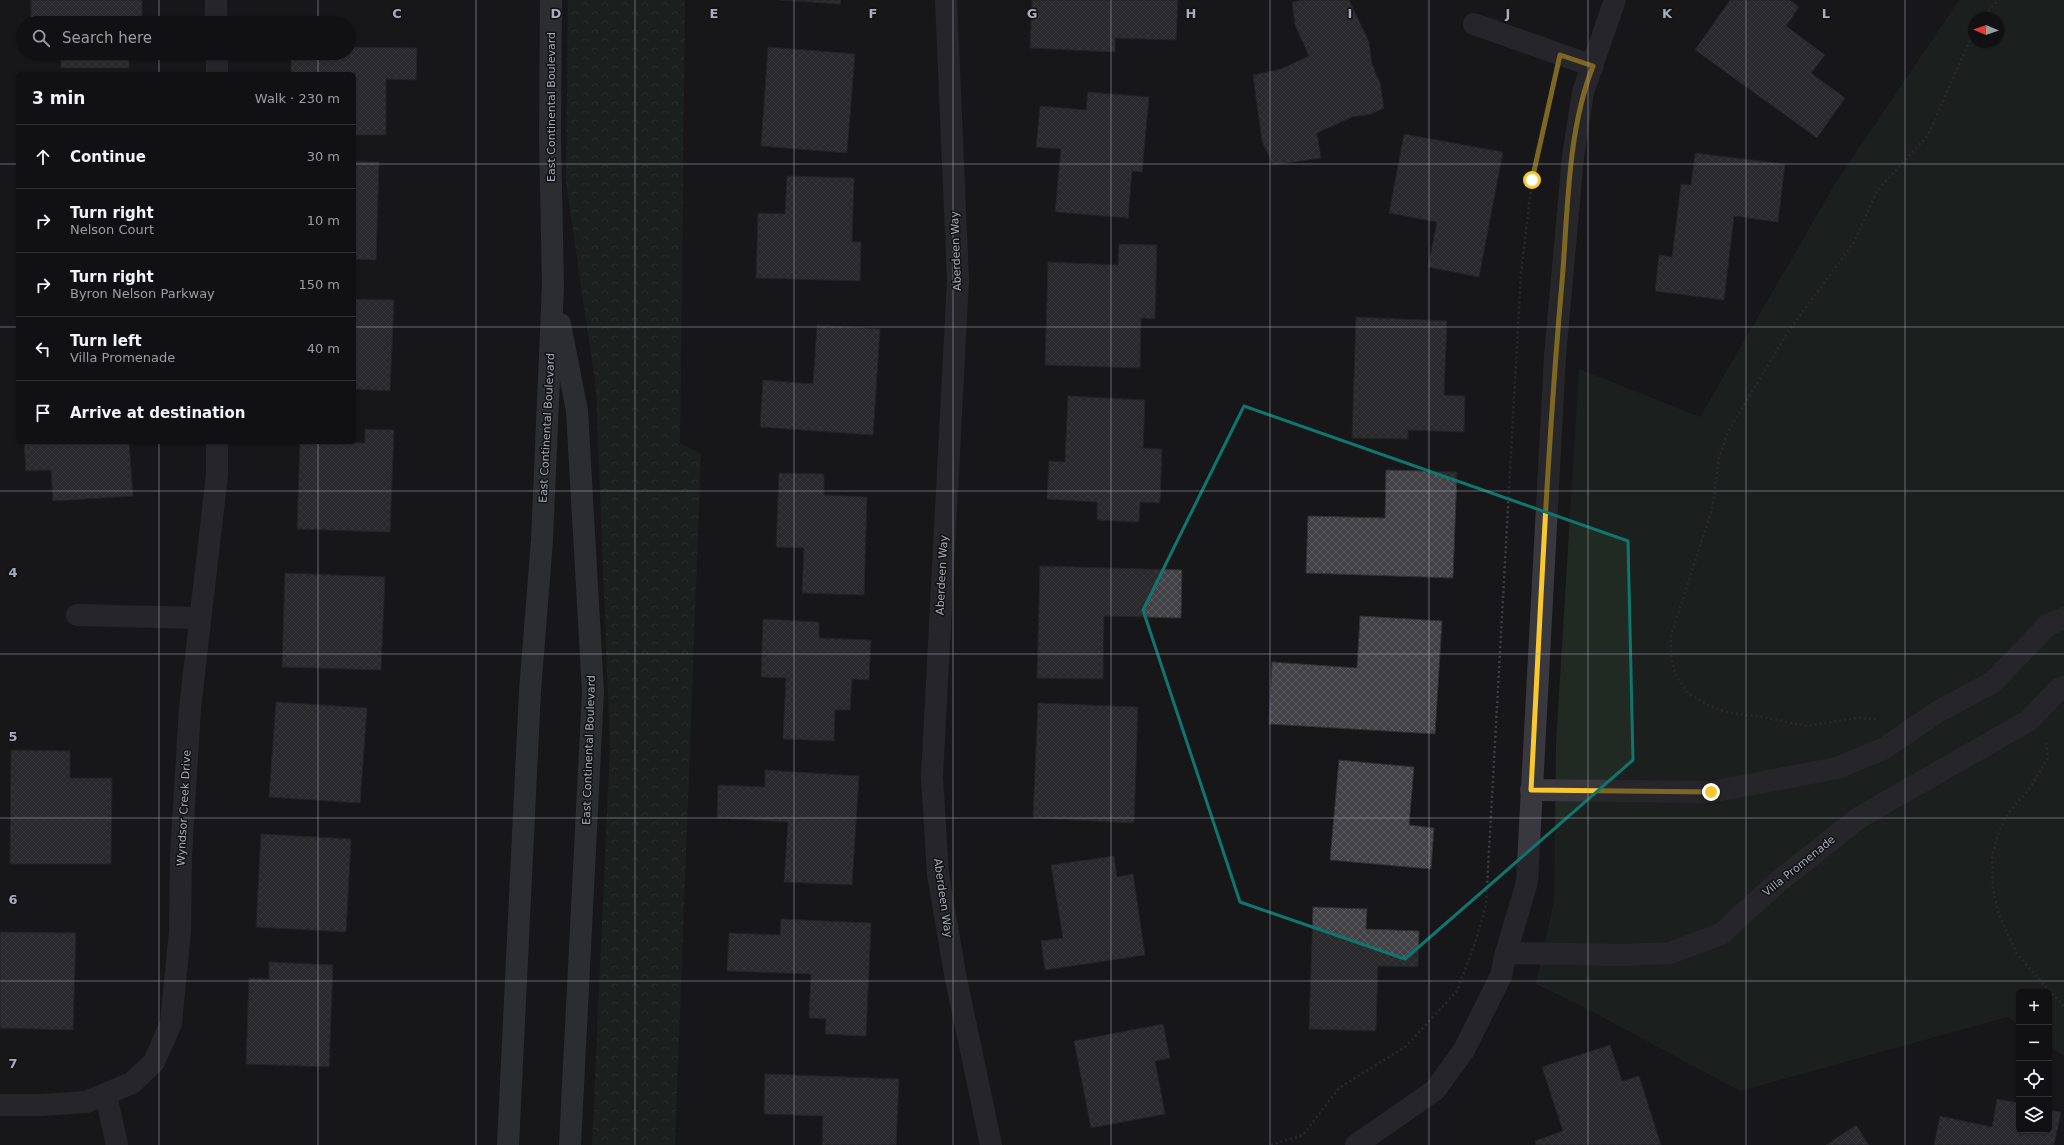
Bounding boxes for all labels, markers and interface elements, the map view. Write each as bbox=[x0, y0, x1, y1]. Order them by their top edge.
text: C bbox=[392, 6, 402, 21]
text: D bbox=[551, 6, 562, 21]
text: E bbox=[710, 6, 718, 21]
text: F bbox=[869, 6, 877, 21]
text: G bbox=[1027, 6, 1037, 21]
text: H bbox=[1186, 6, 1196, 21]
text: I bbox=[1348, 6, 1352, 21]
text: J bbox=[1505, 6, 1510, 21]
text: K bbox=[1662, 6, 1673, 21]
text: L bbox=[1822, 6, 1830, 21]
north arrow bbox=[1968, 12, 2004, 48]
search box bbox=[16, 16, 356, 60]
icon: search bbox=[30, 27, 52, 49]
text: Search here bbox=[62, 29, 152, 47]
street label: East Continental Boulevard bbox=[545, 32, 558, 182]
text: 3 min bbox=[32, 88, 85, 108]
text: Walk · 230 m bbox=[255, 91, 340, 106]
icon: ahead bbox=[32, 146, 54, 168]
text: Continue bbox=[70, 148, 146, 166]
text: 30 m bbox=[307, 149, 340, 164]
route start bbox=[1523, 171, 1541, 189]
text: Turn right bbox=[70, 204, 154, 222]
icon: right bbox=[32, 210, 54, 232]
street label: Aberdeen Way bbox=[948, 210, 964, 291]
text: 10 m bbox=[307, 213, 340, 228]
text: Nelson Court bbox=[70, 222, 154, 237]
text: Turn right bbox=[70, 268, 154, 286]
icon: right bbox=[32, 274, 54, 296]
text: 150 m bbox=[298, 277, 340, 292]
text: Byron Nelson Parkway bbox=[70, 286, 215, 301]
text: Turn left bbox=[70, 332, 142, 350]
icon: left bbox=[32, 338, 54, 360]
text: 40 m bbox=[307, 341, 340, 356]
text: Villa Promenade bbox=[70, 350, 175, 365]
street label: East Continental Boulevard bbox=[537, 353, 557, 503]
icon: arrive bbox=[32, 402, 54, 424]
text: Arrive at destination bbox=[70, 404, 245, 422]
street label: Aberdeen Way bbox=[933, 534, 951, 615]
text: 4 bbox=[8, 565, 18, 580]
street label: East Continental Boulevard bbox=[580, 675, 598, 825]
text: 5 bbox=[8, 729, 18, 744]
street label: Wyndsor Creek Drive bbox=[174, 749, 194, 866]
route end bbox=[1702, 783, 1720, 801]
street label: Villa Promenade bbox=[1760, 833, 1838, 899]
street label: Aberdeen Way bbox=[931, 857, 955, 939]
text: 6 bbox=[8, 892, 18, 907]
map controls bbox=[2016, 989, 2052, 1133]
button: + bbox=[2016, 989, 2052, 1025]
button: − bbox=[2016, 1025, 2052, 1061]
text: 7 bbox=[8, 1056, 18, 1071]
button: locate bbox=[2016, 1061, 2052, 1097]
button: layers bbox=[2016, 1097, 2052, 1133]

